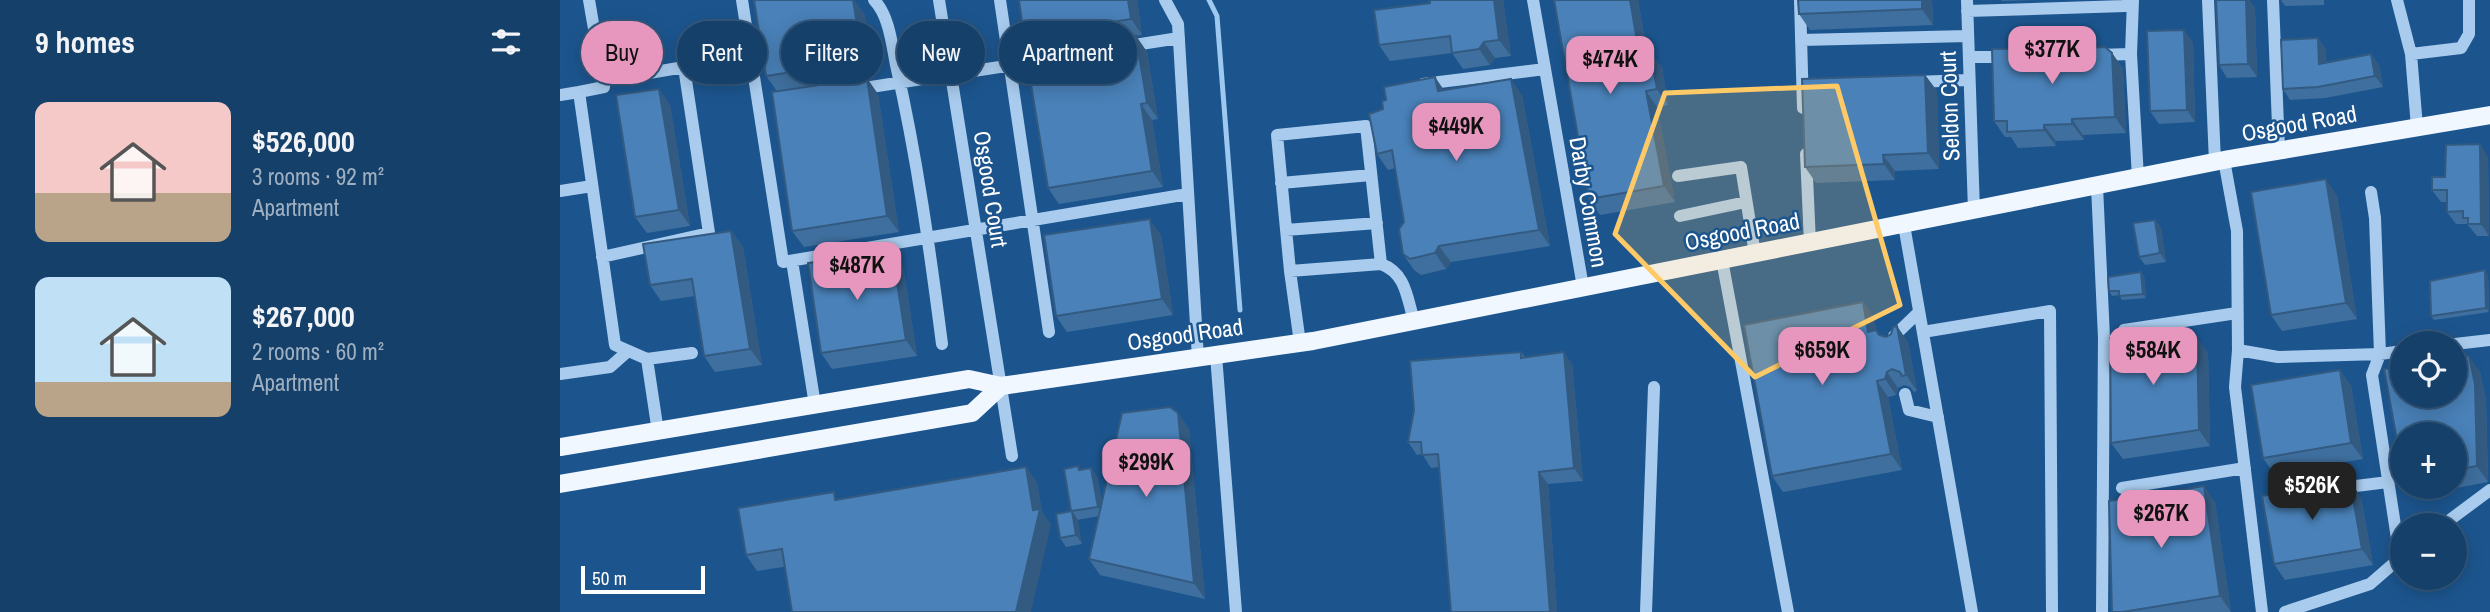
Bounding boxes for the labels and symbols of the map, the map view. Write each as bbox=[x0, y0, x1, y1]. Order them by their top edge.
pin: $377K bbox=[2003, 27, 2101, 86]
pin: $474K bbox=[1561, 36, 1659, 96]
street label: Seldon Court bbox=[1932, 50, 1966, 162]
street label: Osgood Road bbox=[2239, 98, 2359, 148]
pin: $449K bbox=[1407, 104, 1505, 163]
street label: Osgood Court bbox=[967, 129, 1015, 249]
street label: Darby Common bbox=[1562, 134, 1616, 270]
street label: Osgood Road bbox=[1682, 205, 1802, 257]
pin: $487K bbox=[808, 243, 906, 302]
street label: Osgood Road bbox=[1125, 311, 1245, 357]
pin: $659K bbox=[1773, 328, 1871, 387]
pin: $584K bbox=[2104, 328, 2202, 387]
pin: $299K bbox=[1097, 440, 1195, 499]
pin: $526K bbox=[2263, 462, 2361, 522]
pin: $267K bbox=[2112, 490, 2210, 550]
scale bar bbox=[581, 563, 705, 595]

